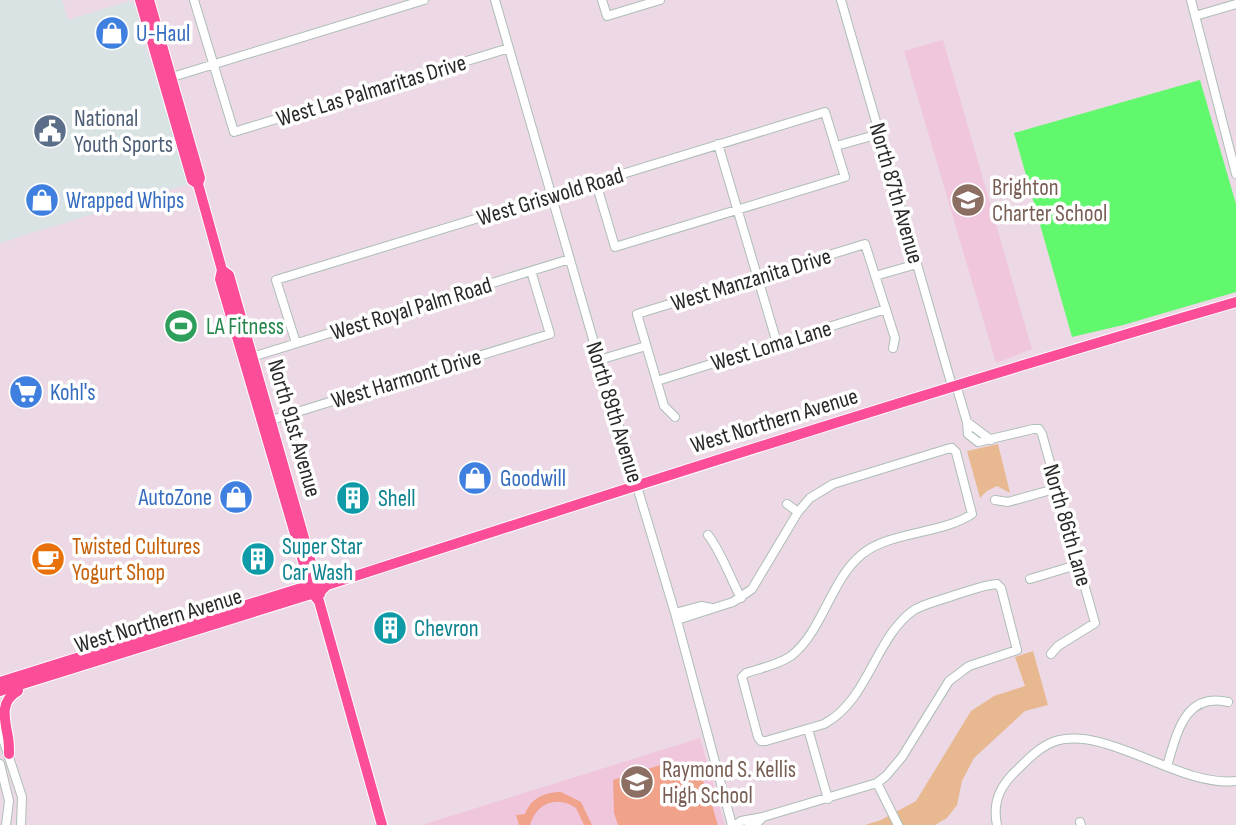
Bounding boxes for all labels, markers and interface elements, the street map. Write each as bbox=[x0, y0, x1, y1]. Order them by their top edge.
shop icon: U-Haul bbox=[93, 14, 131, 52]
place label: U-Haul bbox=[136, 20, 190, 48]
street label: West Las Palmaritas Drive bbox=[273, 49, 470, 133]
place label: National Youth Sports bbox=[74, 105, 173, 159]
public building icon: National Youth Sports bbox=[31, 112, 69, 150]
street label: North 87th Avenue bbox=[863, 120, 929, 267]
street label: West Griswold Road bbox=[474, 161, 627, 233]
place label: Brighton Charter School bbox=[992, 174, 1107, 228]
shop icon: Wrapped Whips bbox=[23, 181, 61, 219]
school or university icon: Brighton Charter School bbox=[949, 181, 987, 219]
place label: Wrapped Whips bbox=[66, 187, 184, 215]
street label: West Manzanita Drive bbox=[668, 242, 835, 318]
street label: West Royal Palm Road bbox=[327, 271, 495, 347]
sports icon: LA Fitness bbox=[162, 307, 200, 345]
place label: LA Fitness bbox=[206, 313, 284, 341]
street label: West Loma Lane bbox=[708, 314, 835, 378]
street label: North 89th Avenue bbox=[579, 338, 649, 486]
street label: West Harmont Drive bbox=[328, 343, 485, 415]
street label: North 91st Avenue bbox=[261, 356, 327, 500]
supermarket icon: Kohl's bbox=[7, 373, 45, 411]
place label: Kohl's bbox=[50, 379, 96, 407]
street label: West Northern Avenue bbox=[687, 382, 861, 460]
shop icon: Goodwill bbox=[456, 459, 494, 497]
street label: North 86th Lane bbox=[1036, 461, 1098, 590]
place label: Goodwill bbox=[500, 465, 566, 493]
shop icon: AutoZone bbox=[217, 478, 255, 516]
building icon: Shell bbox=[334, 479, 372, 517]
place label: AutoZone bbox=[137, 484, 212, 512]
place label: Shell bbox=[378, 485, 416, 513]
place label: Twisted Cultures Yogurt Shop bbox=[72, 533, 200, 587]
place label: Super Star Car Wash bbox=[282, 533, 363, 587]
cafe icon: Twisted Cultures Yogurt Shop bbox=[29, 540, 67, 578]
building icon: Super Star Car Wash bbox=[239, 540, 277, 578]
street label: West Northern Avenue bbox=[71, 582, 245, 660]
building icon: Chevron bbox=[371, 609, 409, 647]
place label: Chevron bbox=[414, 615, 479, 643]
place label: Raymond S. Kellis High School bbox=[662, 756, 796, 810]
school or university icon: Raymond S. Kellis High School bbox=[618, 763, 656, 801]

